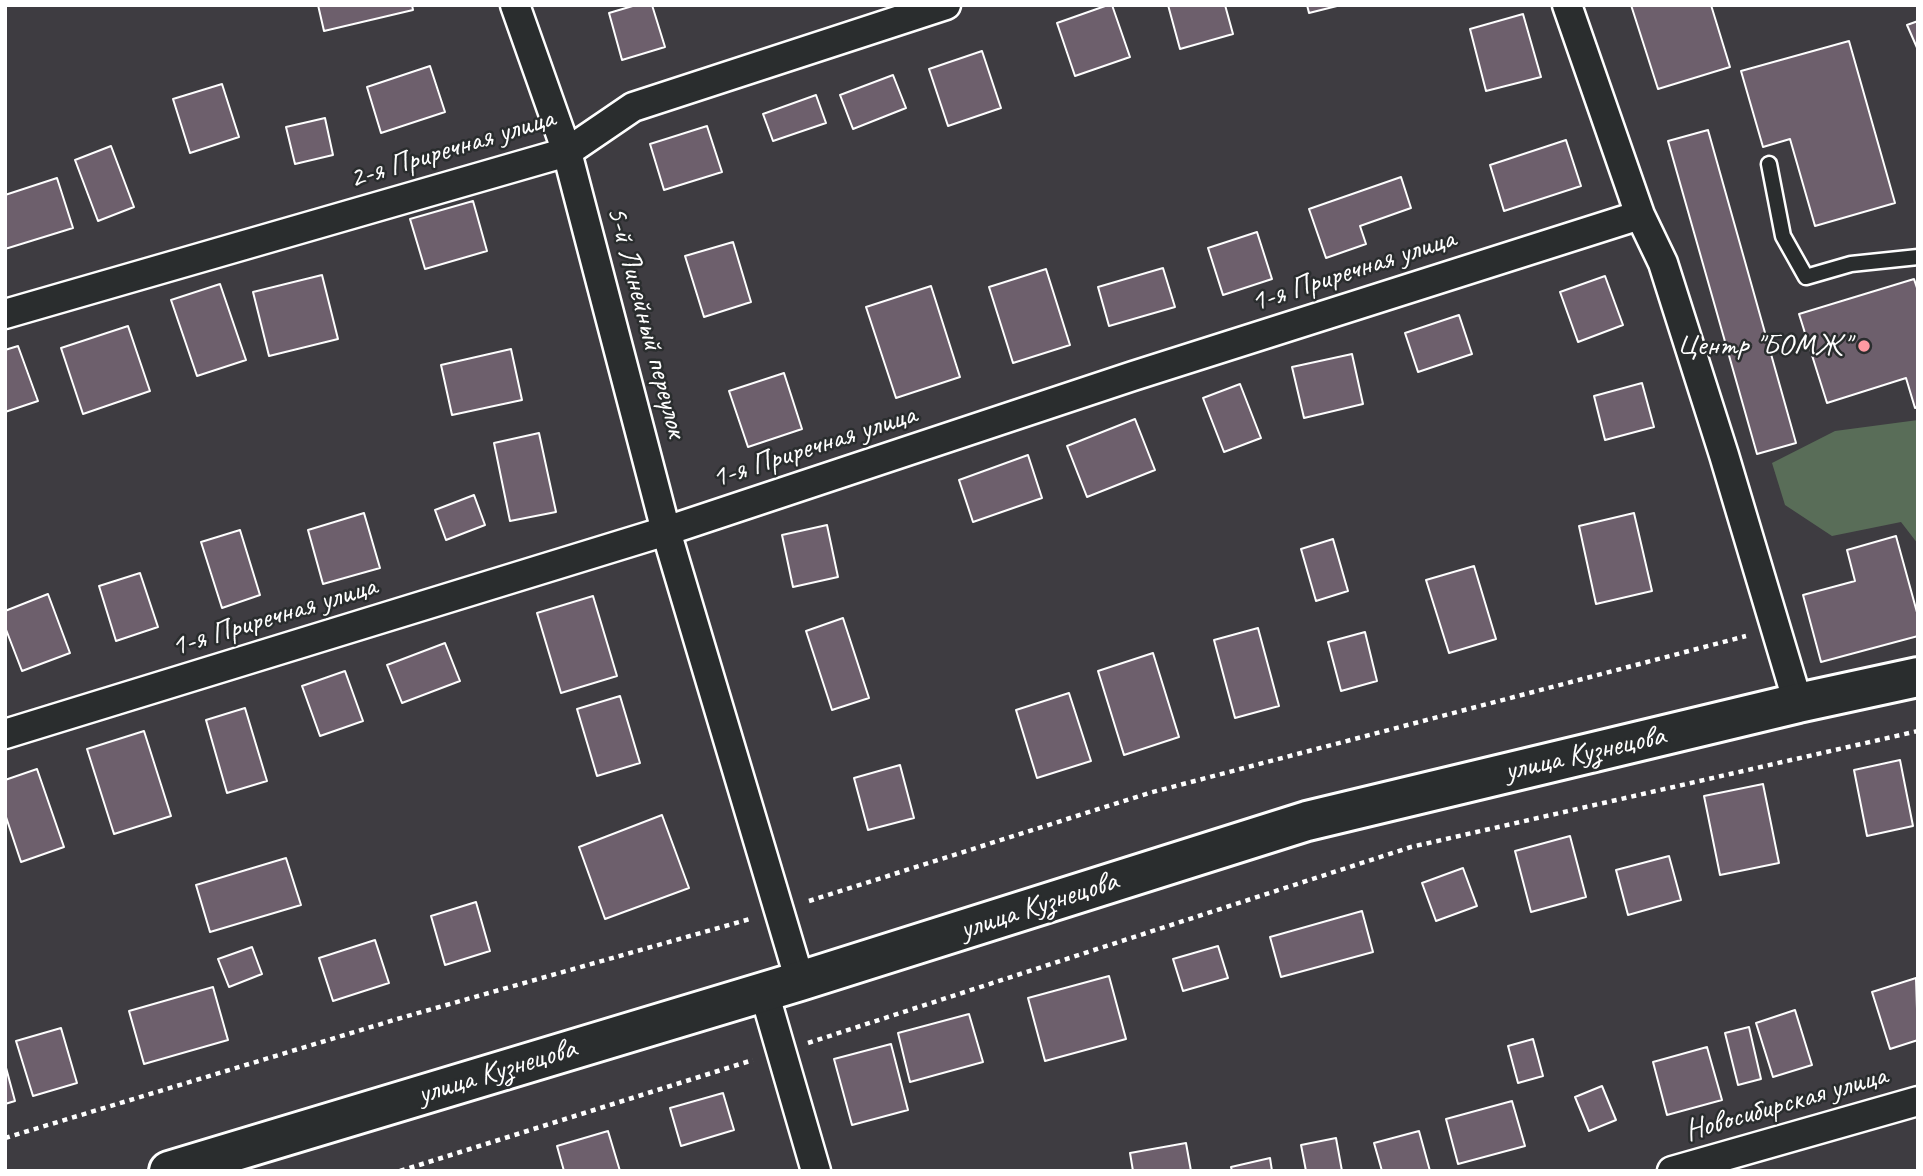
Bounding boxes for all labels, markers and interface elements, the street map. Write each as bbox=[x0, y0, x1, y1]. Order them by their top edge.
street label: 2-я Приречная улица bbox=[345, 101, 559, 197]
street label: 5-й Линейный переулок bbox=[598, 202, 694, 442]
street label: 1-я Приречная улица bbox=[1246, 221, 1460, 321]
place label: Центр "БОМЖ" bbox=[1677, 328, 1850, 364]
marker: Центр "БОМЖ" bbox=[1856, 338, 1872, 354]
street label: 1-я Приречная улица bbox=[707, 397, 921, 497]
street label: 1-я Приречная улица bbox=[167, 569, 381, 665]
street label: улица Кузнецова bbox=[1501, 718, 1669, 790]
street label: улица Кузнецова bbox=[955, 864, 1123, 948]
street label: улица Кузнецова bbox=[413, 1031, 581, 1113]
street label: Новосибирская улица bbox=[1681, 1058, 1891, 1150]

